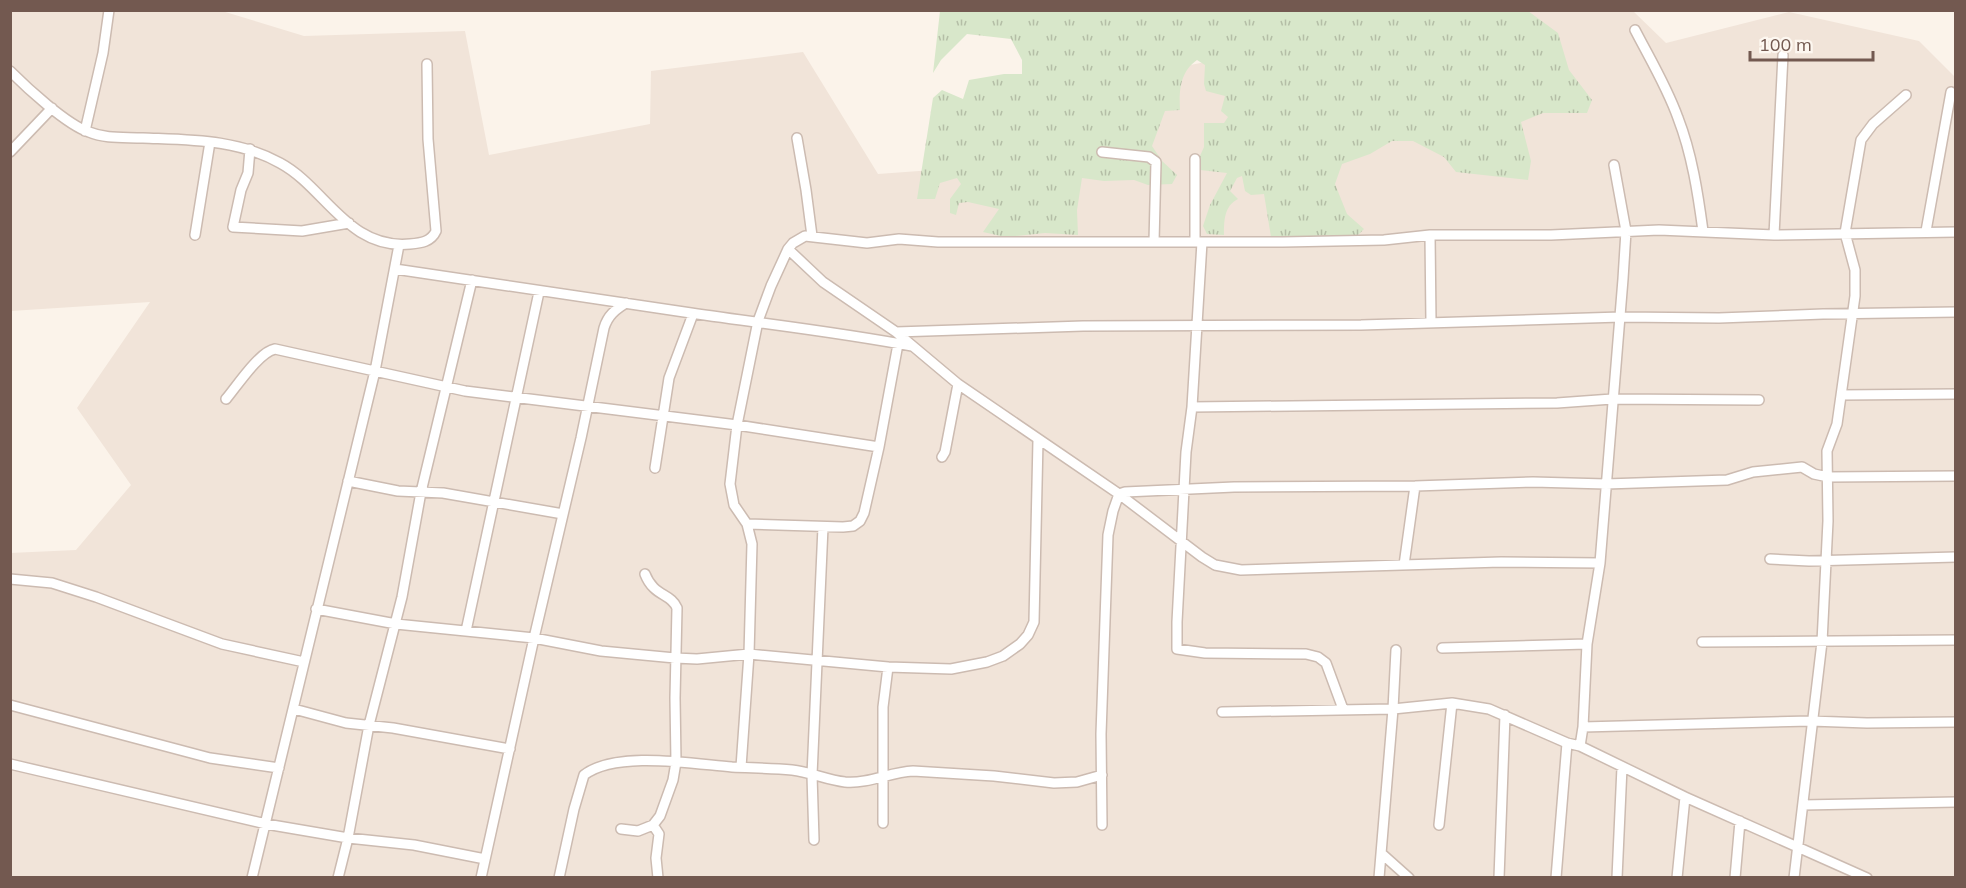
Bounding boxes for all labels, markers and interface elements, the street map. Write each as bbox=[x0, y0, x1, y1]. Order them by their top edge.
scale bar bbox=[1750, 24, 1873, 62]
text: 100 m bbox=[1759, 33, 1812, 56]

